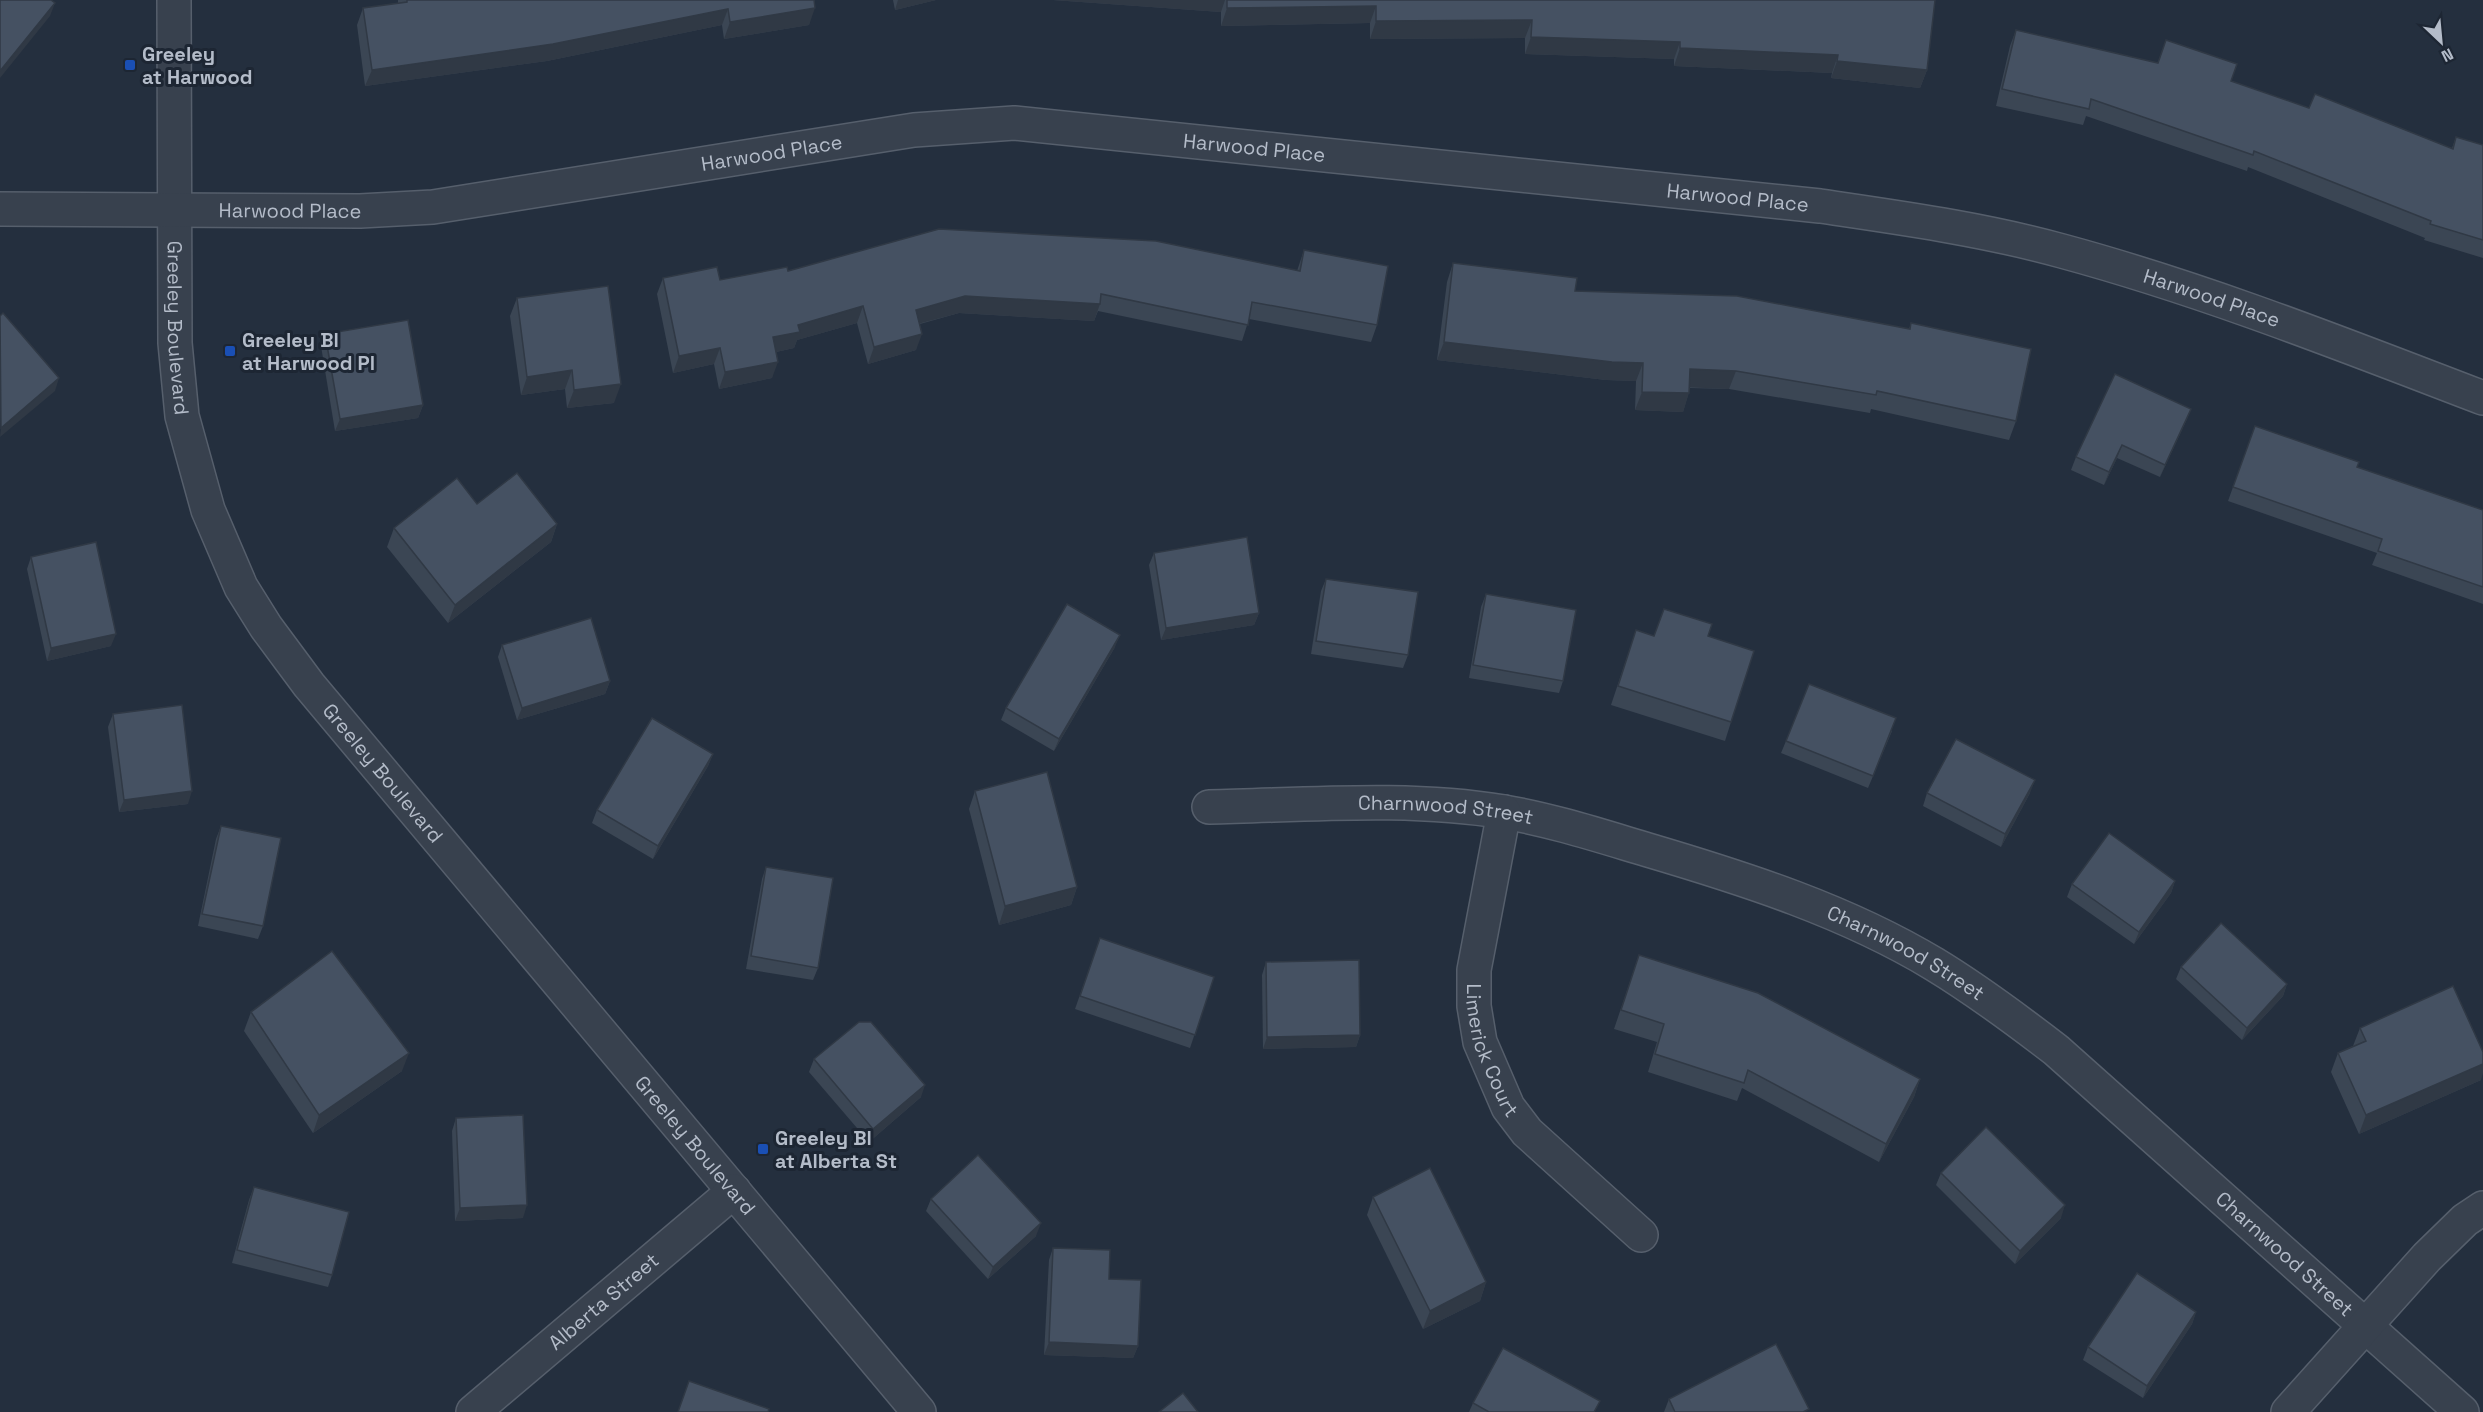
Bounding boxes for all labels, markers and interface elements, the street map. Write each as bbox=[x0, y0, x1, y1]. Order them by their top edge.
north arrow bbox=[2411, 12, 2471, 72]
place label: Greeley at Harwood bbox=[142, 41, 253, 90]
text: N bbox=[2438, 43, 2457, 67]
marker: Greeley at Harwood bbox=[123, 58, 137, 72]
street label: Harwood Place bbox=[1182, 127, 1327, 168]
street label: Harwood Place bbox=[699, 129, 844, 177]
street label: Harwood Place bbox=[1665, 177, 1810, 218]
street label: Harwood Place bbox=[219, 197, 361, 224]
street label: Greeley Boulevard bbox=[162, 241, 195, 416]
street label: Harwood Place bbox=[2140, 263, 2284, 333]
place label: Greeley Bl at Harwood Pl bbox=[242, 327, 375, 376]
marker: Greeley Bl at Harwood Pl bbox=[223, 344, 237, 358]
street label: Greeley Boulevard bbox=[317, 698, 449, 848]
street label: Charnwood Street bbox=[1358, 790, 1536, 830]
street label: Charnwood Street bbox=[1823, 899, 1990, 1006]
street label: Limerick Court bbox=[1460, 983, 1524, 1123]
street label: Greeley Boulevard bbox=[629, 1070, 761, 1221]
place label: Greeley Bl at Alberta St bbox=[775, 1125, 897, 1174]
marker: Greeley Bl at Alberta St bbox=[756, 1142, 770, 1156]
street label: Charnwood Street bbox=[2210, 1186, 2359, 1322]
street label: Alberta Street bbox=[543, 1247, 664, 1356]

